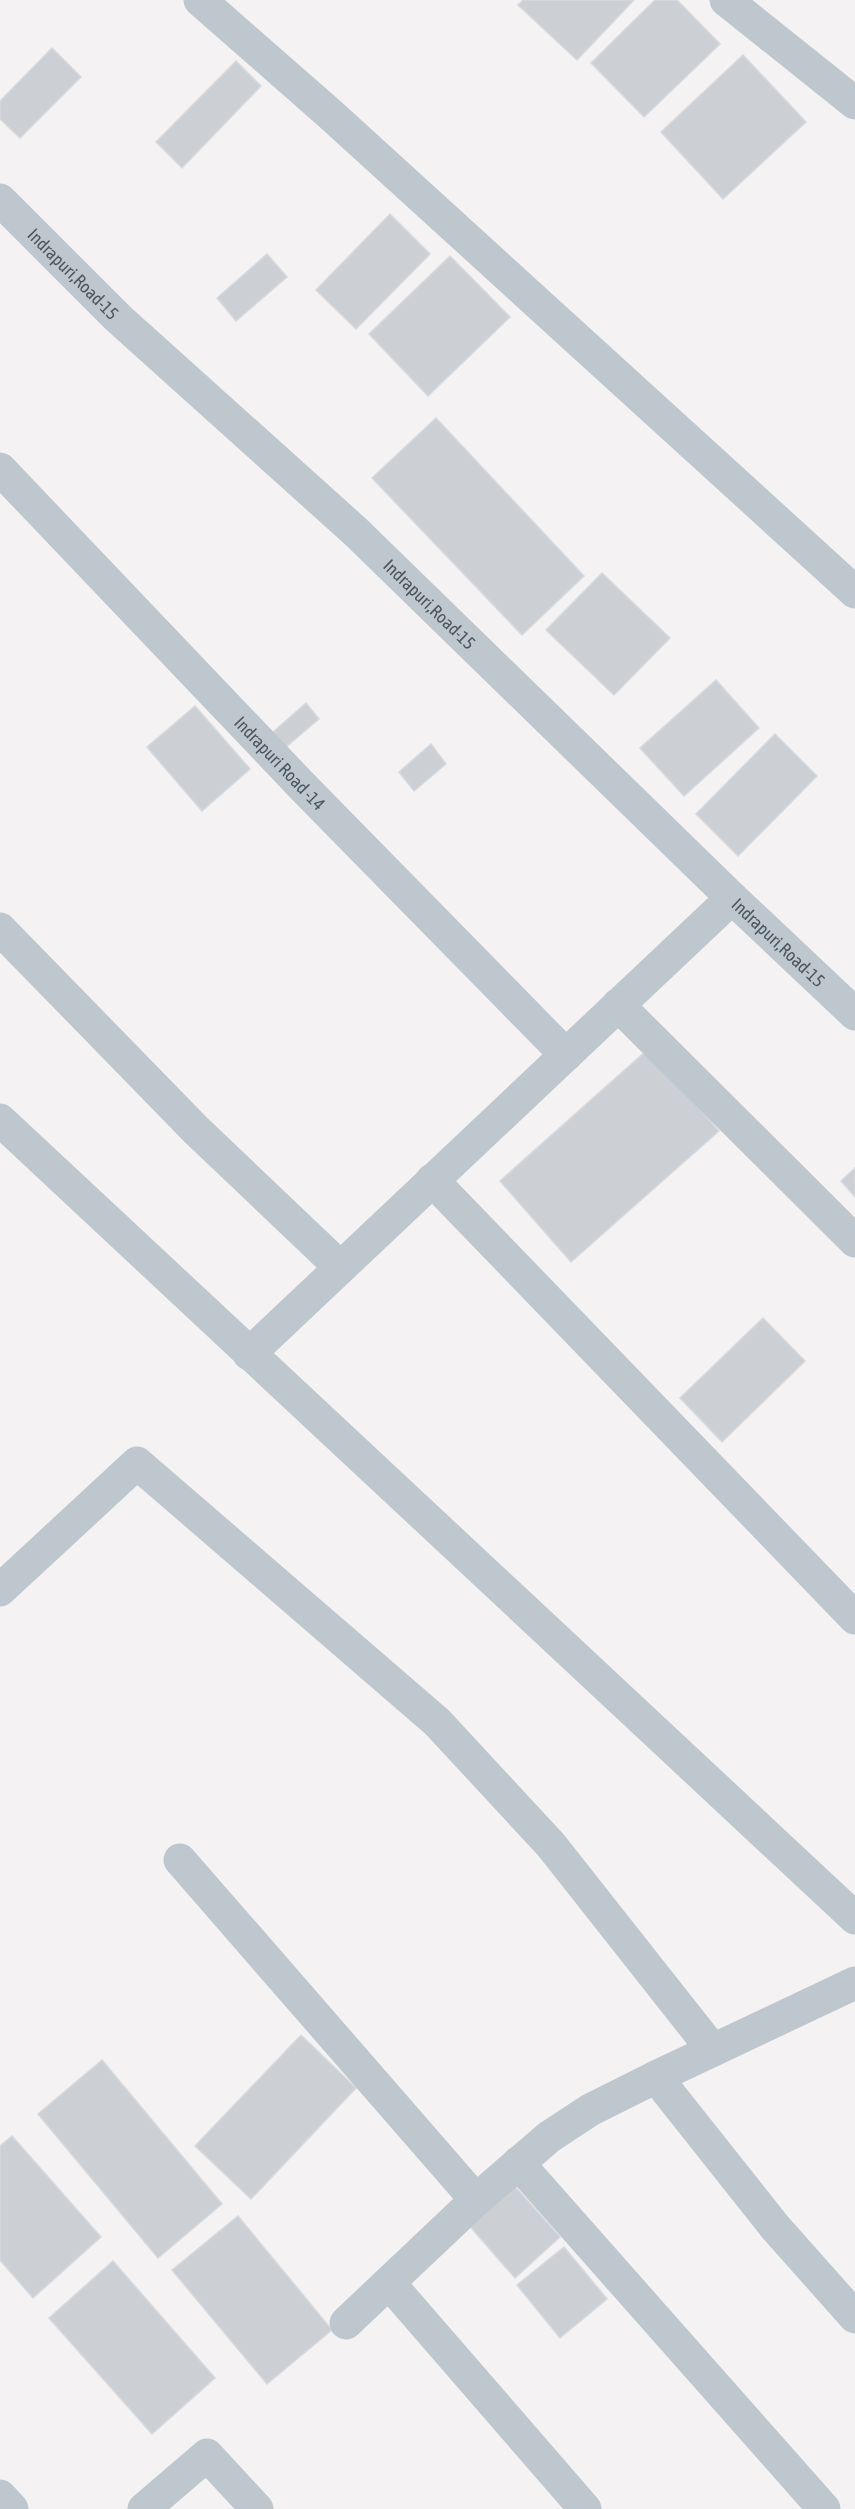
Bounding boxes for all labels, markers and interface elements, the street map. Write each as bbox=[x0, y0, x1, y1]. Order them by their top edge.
street label: Indrapuri,Road-15 bbox=[24, 224, 123, 323]
street label: Indrapuri,Road-15 bbox=[380, 554, 480, 653]
street label: Indrapuri Road -14 bbox=[230, 712, 330, 814]
street label: Indrapuri,Road-15 bbox=[728, 893, 830, 991]

